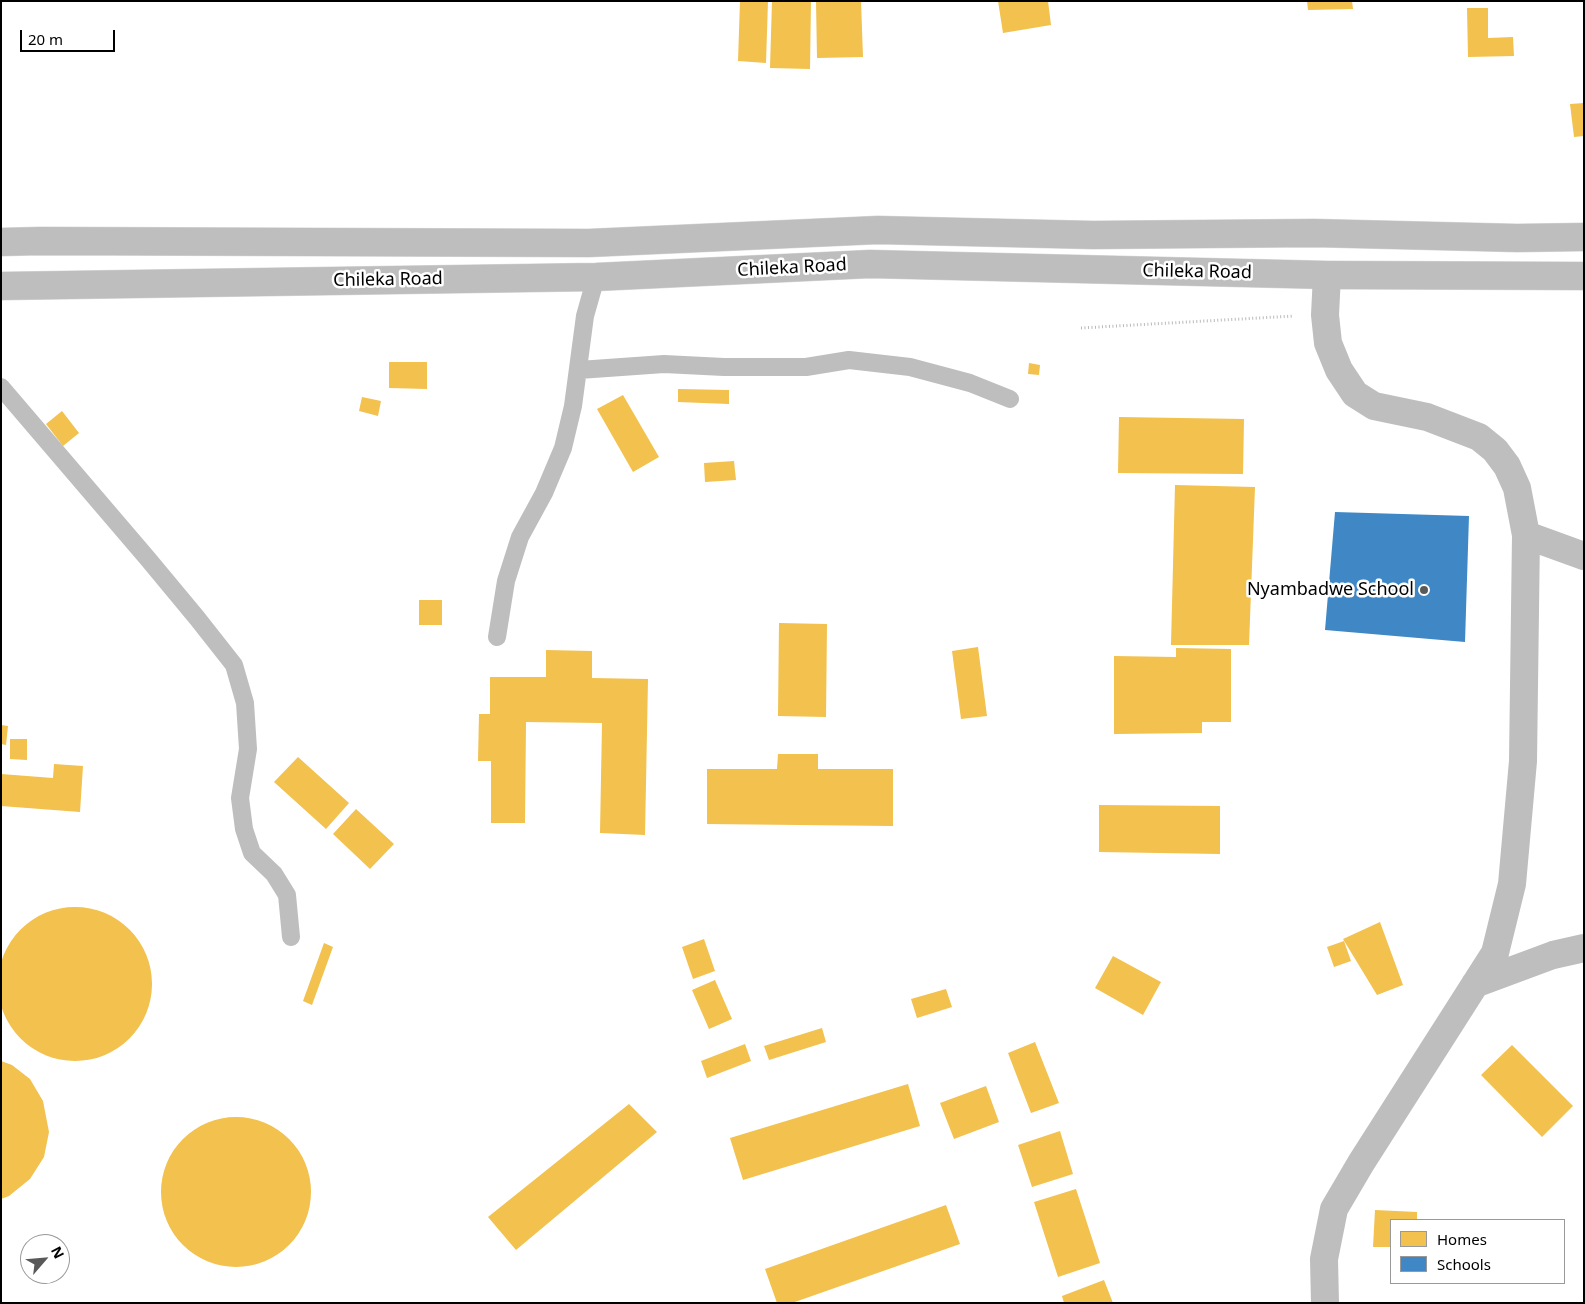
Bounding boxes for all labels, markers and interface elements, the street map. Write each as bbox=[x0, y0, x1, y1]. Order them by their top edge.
scale bar bbox=[22, 20, 118, 52]
text: 20 m bbox=[28, 29, 63, 49]
street label: Chileka Road bbox=[737, 254, 847, 282]
street label: Chileka Road bbox=[1142, 260, 1252, 284]
street label: Chileka Road bbox=[333, 268, 443, 292]
place label: Nyambadwe School bbox=[1247, 579, 1414, 601]
marker: Nyambadwe School bbox=[1418, 584, 1430, 596]
legend bbox=[1390, 1219, 1565, 1284]
text: Homes bbox=[1437, 1229, 1487, 1249]
north arrow bbox=[20, 1234, 70, 1284]
text: N bbox=[47, 1243, 69, 1262]
text: Schools bbox=[1437, 1254, 1491, 1274]

